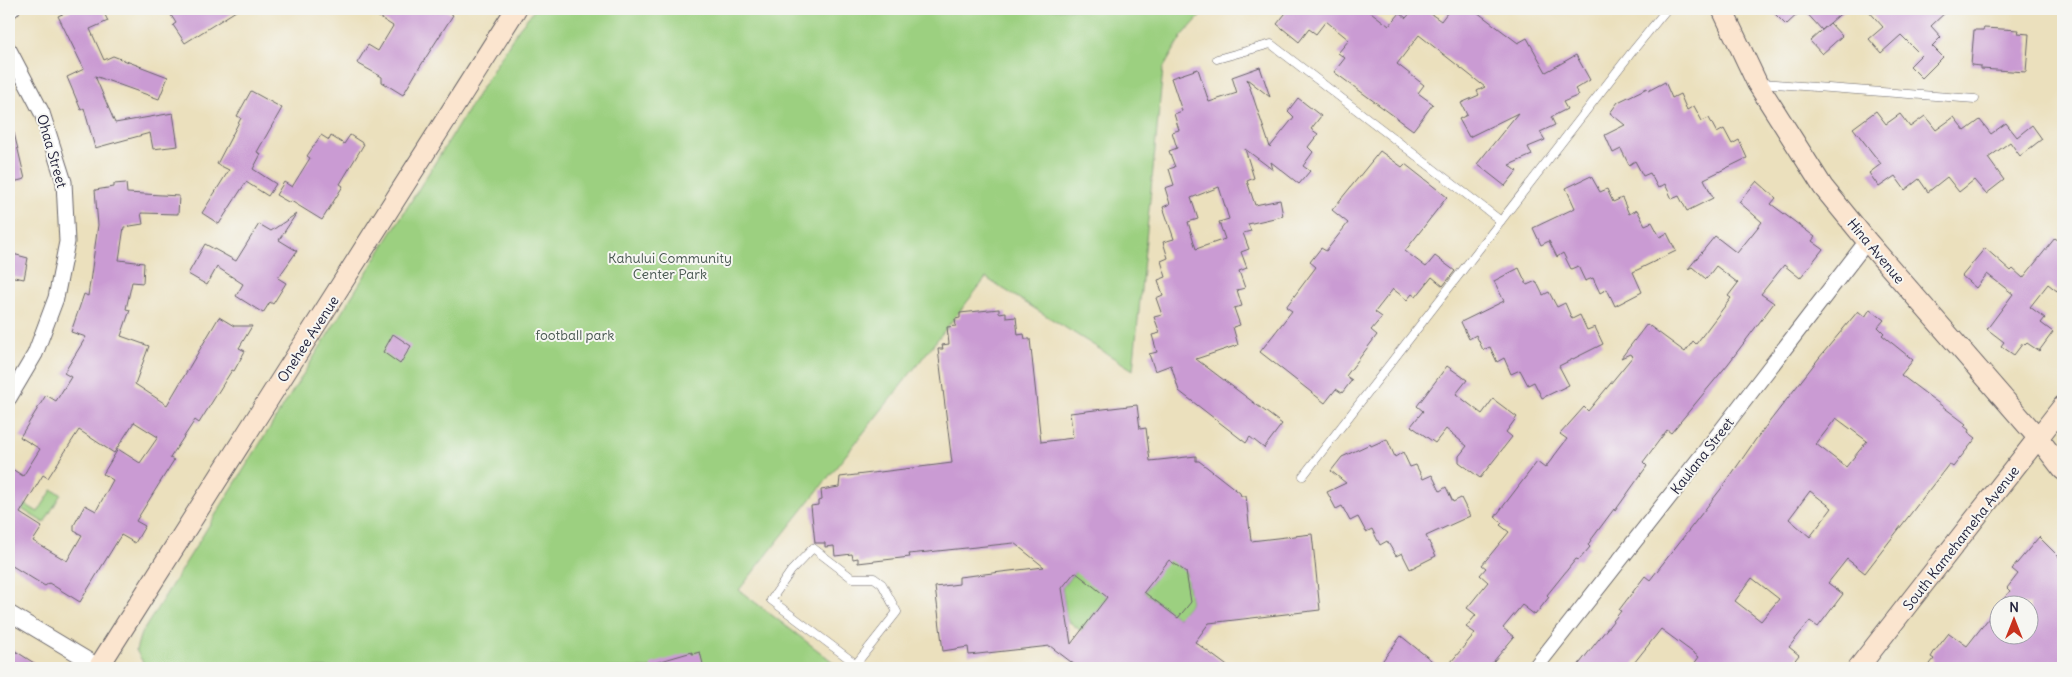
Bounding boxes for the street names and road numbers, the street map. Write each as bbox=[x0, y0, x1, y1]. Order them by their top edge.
street label: Ohaa Street bbox=[33, 112, 71, 190]
street label: Hina Avenue bbox=[1844, 215, 1908, 287]
street label: Onehee Avenue bbox=[273, 292, 343, 386]
street label: Kaulana Street bbox=[1666, 414, 1738, 498]
street label: South Kamehameha Avenue bbox=[1899, 462, 2023, 614]

